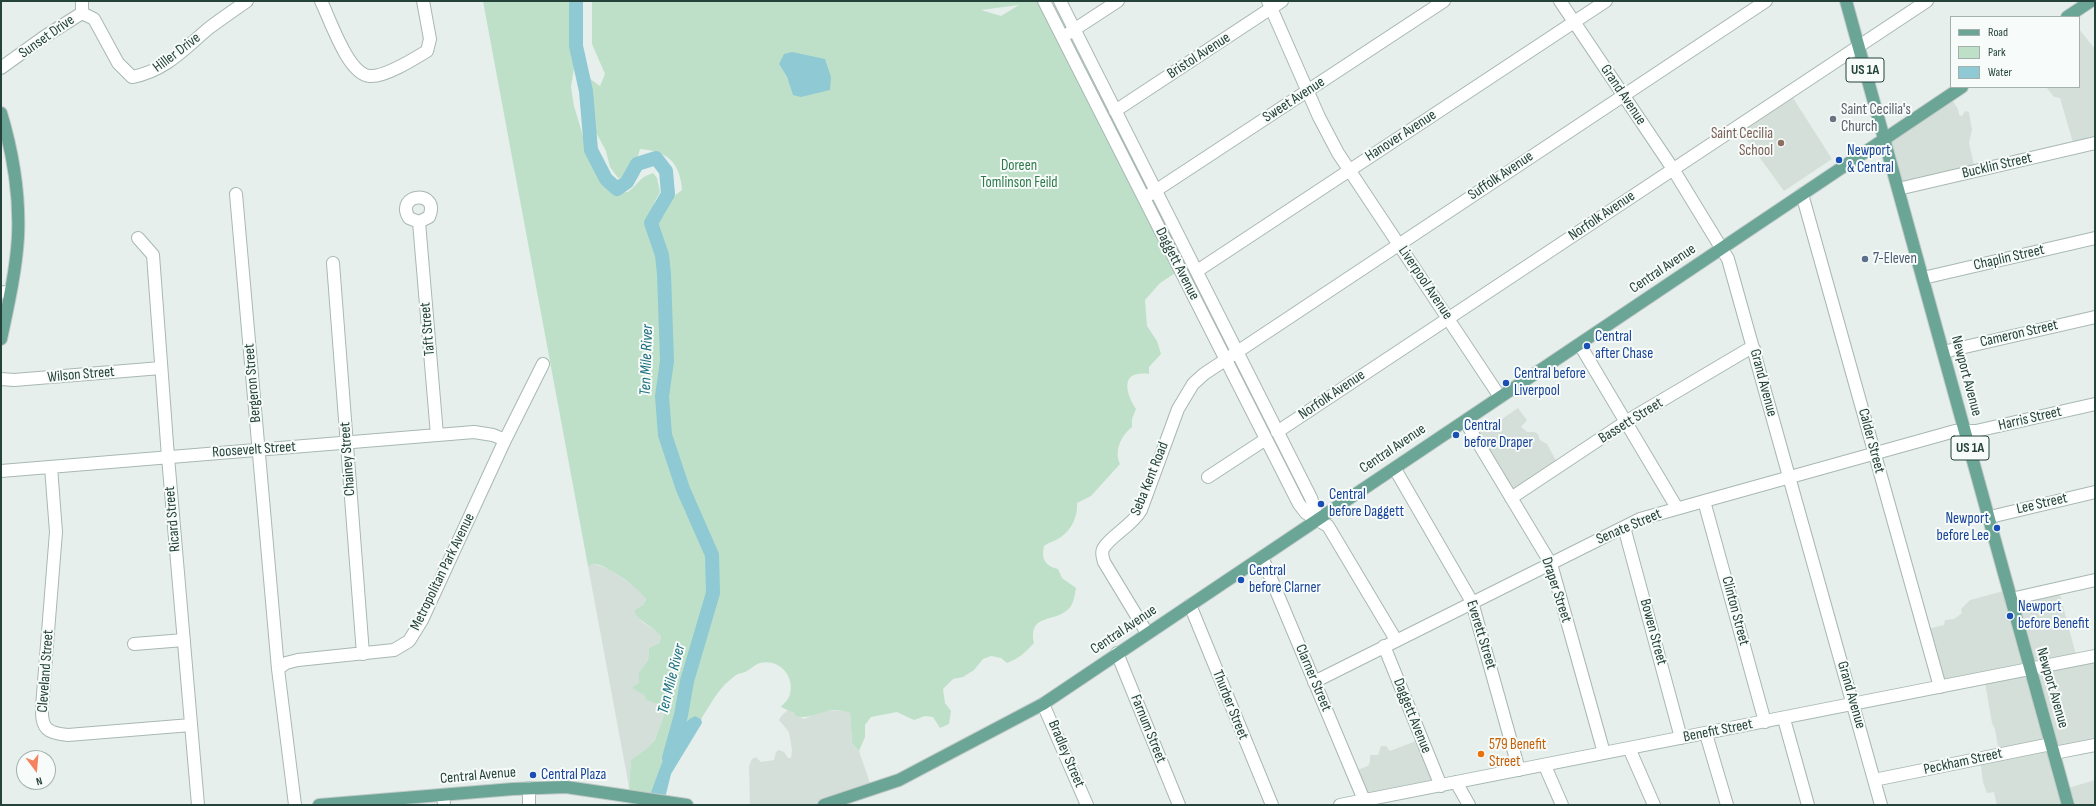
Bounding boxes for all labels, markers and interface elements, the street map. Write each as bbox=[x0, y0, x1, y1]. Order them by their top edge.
street label: Sunset Drive bbox=[16, 11, 78, 63]
legend bbox=[1950, 16, 2080, 88]
text: Road bbox=[1988, 25, 2008, 40]
street label: Hiller Drive bbox=[150, 29, 204, 77]
street label: Bristol Avenue bbox=[1164, 29, 1234, 83]
text: Park bbox=[1988, 45, 2006, 60]
road number: US 1A bbox=[1846, 58, 1884, 82]
street label: Grand Avenue bbox=[1596, 61, 1650, 129]
text: Water bbox=[1988, 65, 2012, 80]
street label: Sweet Avenue bbox=[1260, 73, 1328, 127]
place label: Saint Cecilia's Church bbox=[1841, 101, 1911, 136]
street label: Hanover Avenue bbox=[1362, 106, 1440, 166]
marker: Saint Cecilia's Church bbox=[1828, 114, 1838, 124]
place label: Saint Cecilia School bbox=[1711, 125, 1773, 160]
marker: Saint Cecilia School bbox=[1776, 138, 1786, 148]
place label: Newport & Central bbox=[1847, 142, 1894, 177]
street label: Suffolk Avenue bbox=[1465, 148, 1537, 204]
street label: Bucklin Street bbox=[1960, 149, 2034, 183]
marker: Newport & Central bbox=[1834, 155, 1844, 165]
park label: Doreen Tomlinson Feild bbox=[980, 157, 1058, 192]
street label: Norfolk Avenue bbox=[1565, 187, 1639, 245]
street label: Daggett Avenue bbox=[1151, 225, 1203, 303]
street label: Central Avenue bbox=[1626, 240, 1700, 298]
street label: Chaplin Street bbox=[1972, 241, 2046, 275]
street label: Liverpool Avenue bbox=[1394, 243, 1456, 323]
place label: 7-Eleven bbox=[1873, 250, 1917, 268]
marker: 7-Eleven bbox=[1860, 254, 1870, 264]
street label: Taft Street bbox=[417, 301, 439, 357]
street label: Cameron Street bbox=[1978, 316, 2060, 352]
water label: Ten Mile River bbox=[636, 324, 658, 396]
place label: Central after Chase bbox=[1595, 328, 1653, 363]
street label: Newport Avenue bbox=[1947, 334, 1985, 418]
marker: Central after Chase bbox=[1582, 341, 1592, 351]
street label: Bergeron Street bbox=[241, 343, 265, 423]
street label: Grand Avenue bbox=[1745, 347, 1781, 419]
street label: Wilson Street bbox=[47, 363, 115, 387]
place label: Central before Liverpool bbox=[1514, 365, 1586, 400]
street label: Norfolk Avenue bbox=[1295, 366, 1369, 424]
marker: Central before Liverpool bbox=[1501, 378, 1511, 388]
street label: Bassett Street bbox=[1596, 394, 1666, 448]
street label: Harris Street bbox=[1997, 403, 2063, 435]
street label: Calder Street bbox=[1854, 407, 1888, 475]
place label: Central before Draper bbox=[1464, 417, 1533, 452]
street label: Central Avenue bbox=[1356, 420, 1430, 478]
street label: Chainey Street bbox=[336, 421, 360, 497]
marker: Central before Draper bbox=[1451, 430, 1461, 440]
road number: US 1A bbox=[1951, 436, 1989, 460]
street label: Roosevelt Street bbox=[212, 438, 296, 462]
street label: Seba Kent Road bbox=[1127, 440, 1173, 518]
street label: Ricard Street bbox=[161, 486, 185, 552]
place label: Central before Daggett bbox=[1329, 486, 1404, 521]
street label: Lee Street bbox=[2015, 489, 2069, 519]
marker: Central before Daggett bbox=[1316, 499, 1326, 509]
street label: Senate Street bbox=[1594, 505, 1664, 549]
street label: Metropolitan Park Avenue bbox=[407, 510, 479, 634]
place label: Newport before Lee bbox=[1937, 510, 1989, 545]
marker: Newport before Lee bbox=[1992, 523, 2002, 533]
street label: Draper Street bbox=[1537, 555, 1575, 625]
place label: Central before Clarner bbox=[1249, 562, 1321, 597]
street label: Clinton Street bbox=[1717, 574, 1753, 648]
marker: Central before Clarner bbox=[1236, 575, 1246, 585]
street label: Bowen Street bbox=[1636, 597, 1670, 667]
street label: Everett Street bbox=[1462, 598, 1500, 672]
place label: Newport before Benefit bbox=[2018, 598, 2089, 633]
street label: Central Avenue bbox=[1087, 601, 1161, 659]
marker: Newport before Benefit bbox=[2005, 611, 2015, 621]
street label: Cleveland Street bbox=[34, 629, 58, 713]
water label: Ten Mile River bbox=[654, 642, 690, 716]
street label: Clarner Street bbox=[1291, 642, 1335, 714]
street label: Newport Avenue bbox=[2032, 646, 2072, 730]
street label: Grand Avenue bbox=[1833, 659, 1869, 731]
street label: Thurber Street bbox=[1208, 668, 1252, 742]
street label: Daggett Avenue bbox=[1389, 676, 1435, 756]
street label: Farnum Street bbox=[1126, 692, 1170, 766]
street label: Benefit Street bbox=[1682, 715, 1754, 747]
street label: Bradley Street bbox=[1044, 718, 1088, 790]
place label: 579 Benefit Street bbox=[1489, 736, 1546, 771]
street label: Peckham Street bbox=[1922, 745, 2004, 779]
marker: 579 Benefit Street bbox=[1476, 749, 1486, 759]
north arrow bbox=[16, 750, 56, 790]
street label: Central Avenue bbox=[439, 764, 517, 788]
place label: Central Plaza bbox=[541, 766, 606, 784]
marker: Central Plaza bbox=[528, 770, 538, 780]
text: N bbox=[35, 774, 44, 788]

